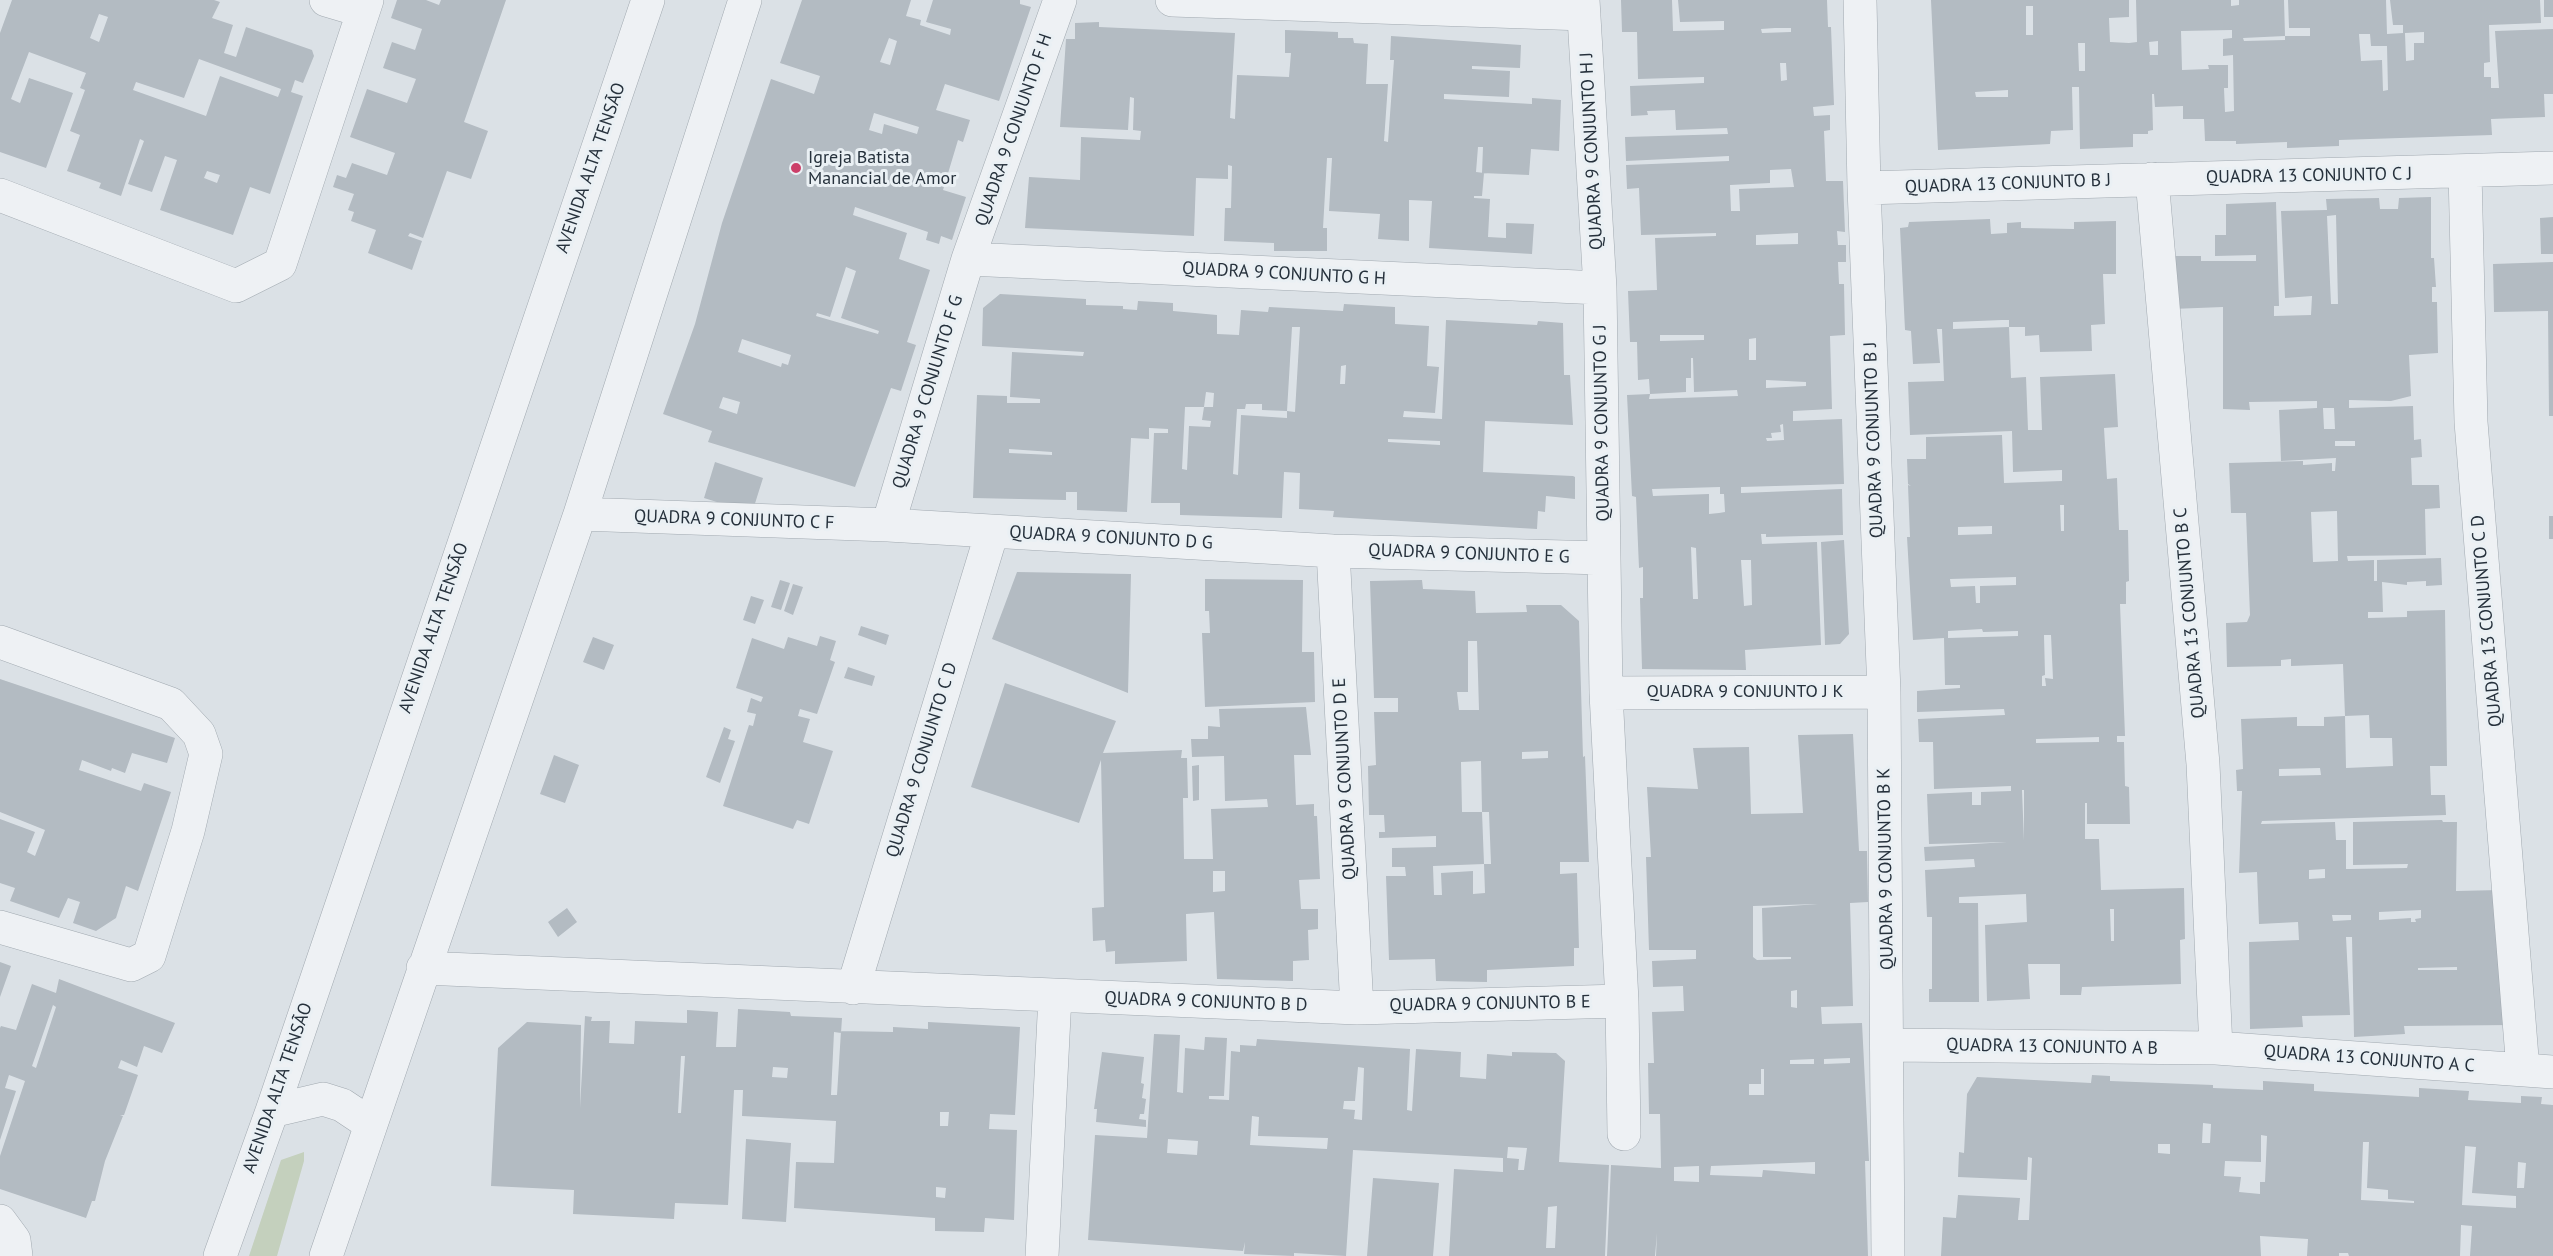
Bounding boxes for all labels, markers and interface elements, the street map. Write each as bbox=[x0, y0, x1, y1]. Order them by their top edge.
street label: QUADRA 9 CONJUNTO F H bbox=[971, 31, 1057, 229]
street label: QUADRA 9 CONJUNTO H J bbox=[1576, 51, 1608, 251]
street label: AVENIDA ALTA TENSÃO bbox=[552, 80, 630, 256]
place label: Igreja Batista Manancial de Amor bbox=[808, 147, 956, 190]
marker: Igreja Batista Manancial de Amor bbox=[789, 161, 803, 175]
street label: QUADRA 13 CONJUNTO C J bbox=[2206, 163, 2412, 189]
street label: QUADRA 13 CONJUNTO B J bbox=[1904, 170, 2112, 198]
street label: QUADRA 9 CONJUNTO G H bbox=[1182, 258, 1386, 290]
street label: QUADRA 9 CONJUNTO F G bbox=[888, 293, 968, 491]
street label: QUADRA 9 CONJUNTO G J bbox=[1589, 324, 1615, 522]
street label: QUADRA 9 CONJUNTO B J bbox=[1860, 341, 1888, 539]
street label: QUADRA 9 CONJUNTO C F bbox=[633, 506, 835, 534]
street label: QUADRA 13 CONJUNTO B C bbox=[2170, 507, 2210, 719]
street label: QUADRA 13 CONJUNTO C D bbox=[2467, 514, 2507, 728]
street label: QUADRA 9 CONJUNTO D G bbox=[1009, 522, 1213, 554]
street label: AVENIDA ALTA TENSÃO bbox=[395, 540, 473, 716]
street label: QUADRA 9 CONJUNTO E G bbox=[1368, 540, 1570, 568]
street label: QUADRA 9 CONJUNTO C D bbox=[882, 660, 962, 860]
street label: QUADRA 9 CONJUNTO D E bbox=[1329, 677, 1361, 881]
street label: QUADRA 9 CONJUNTO J K bbox=[1646, 681, 1844, 703]
street label: QUADRA 9 CONJUNTO B K bbox=[1873, 768, 1899, 970]
street label: QUADRA 9 CONJUNTO B D bbox=[1104, 988, 1308, 1016]
street label: QUADRA 9 CONJUNTO B E bbox=[1389, 991, 1591, 1017]
street label: AVENIDA ALTA TENSÃO bbox=[239, 1000, 317, 1176]
street label: QUADRA 13 CONJUNTO A B bbox=[1946, 1034, 2158, 1060]
street label: QUADRA 13 CONJUNTO A C bbox=[2263, 1041, 2475, 1077]

